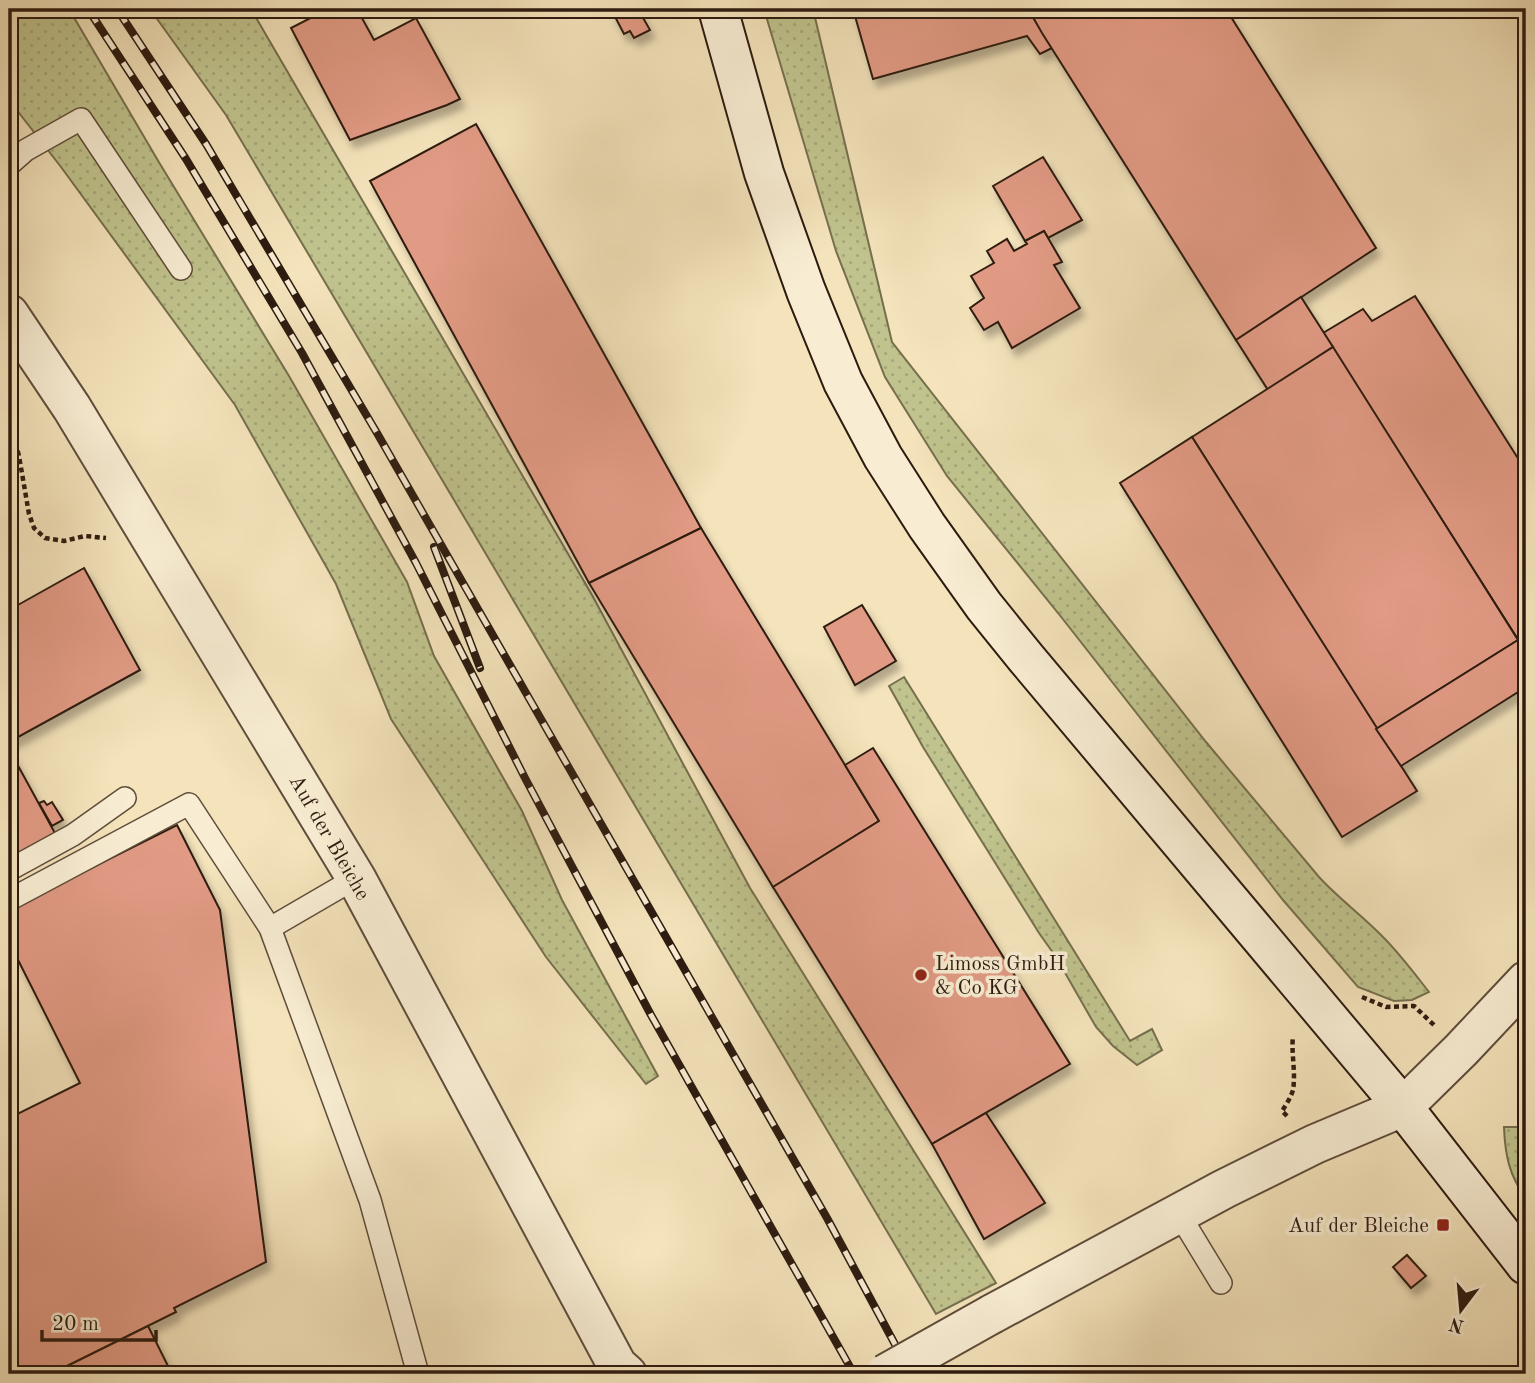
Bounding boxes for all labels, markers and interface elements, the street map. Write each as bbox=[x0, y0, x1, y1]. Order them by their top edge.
street label: Auf der Bleiche bbox=[284, 771, 373, 904]
place label: Limoss GmbH & Co KG bbox=[935, 954, 1065, 999]
marker: Limoss GmbH & Co KG bbox=[913, 967, 929, 983]
place label: Auf der Bleiche bbox=[1288, 1216, 1429, 1237]
marker: Auf der Bleiche bbox=[1435, 1217, 1451, 1233]
north arrow bbox=[1426, 1274, 1496, 1344]
scale bar bbox=[42, 1299, 156, 1343]
text: N bbox=[1447, 1313, 1467, 1335]
text: 20 m bbox=[52, 1314, 99, 1335]

